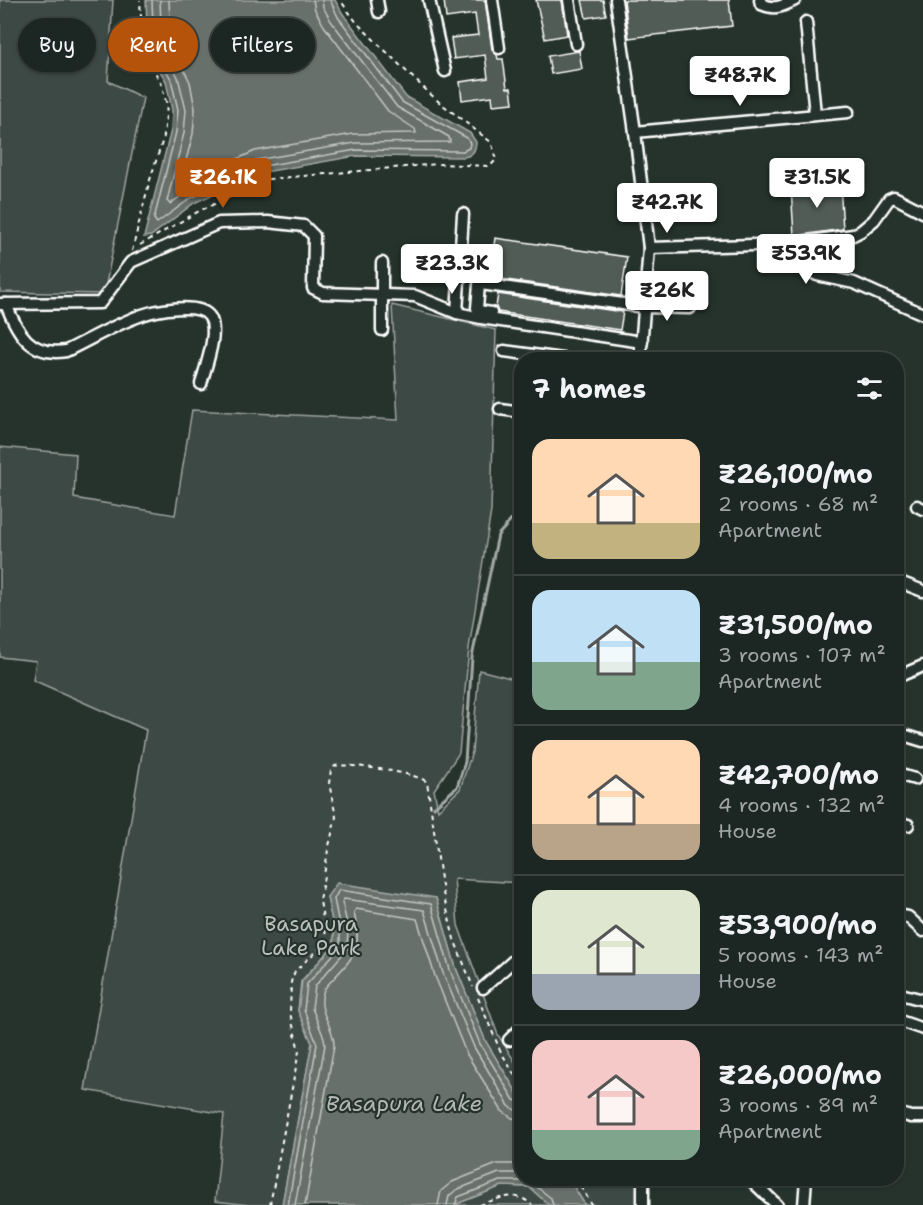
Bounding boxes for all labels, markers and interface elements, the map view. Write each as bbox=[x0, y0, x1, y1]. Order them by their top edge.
chip: Buy bbox=[18, 18, 96, 72]
chip: Rent bbox=[108, 18, 198, 72]
chip: Filters bbox=[210, 18, 315, 72]
pin: ₹48.7K bbox=[691, 56, 789, 107]
text: ₹48.7K bbox=[704, 62, 776, 88]
pin: ₹26.1K bbox=[174, 158, 272, 209]
pin: ₹31.5K bbox=[768, 158, 866, 209]
text: ₹26.1K bbox=[189, 164, 257, 190]
text: ₹31.5K bbox=[783, 164, 851, 190]
pin: ₹42.7K bbox=[618, 183, 716, 234]
text: ₹42.7K bbox=[631, 189, 703, 215]
pin: ₹53.9K bbox=[757, 234, 855, 285]
text: ₹53.9K bbox=[771, 240, 841, 266]
pin: ₹23.3K bbox=[403, 244, 501, 295]
text: ₹23.3K bbox=[415, 250, 489, 276]
pin: ₹26K bbox=[631, 271, 703, 322]
text: ₹26K bbox=[639, 277, 695, 303]
text: 7 homes bbox=[532, 371, 646, 406]
icon: filters bbox=[853, 372, 886, 405]
text: ₹26,100/mo bbox=[718, 456, 873, 491]
icon: home bbox=[580, 463, 652, 535]
text: 2 rooms · 68 m² bbox=[718, 491, 878, 517]
text: Apartment bbox=[718, 517, 822, 543]
text: ₹31,500/mo bbox=[718, 607, 873, 642]
icon: home bbox=[580, 614, 652, 686]
text: 3 rooms · 107 m² bbox=[718, 642, 886, 668]
text: Apartment bbox=[718, 668, 822, 694]
text: ₹42,700/mo bbox=[718, 757, 879, 792]
icon: home bbox=[580, 764, 652, 836]
text: 4 rooms · 132 m² bbox=[718, 792, 885, 818]
text: House bbox=[718, 818, 777, 844]
text: ₹53,900/mo bbox=[718, 907, 877, 942]
park label: Basapura Lake Park bbox=[261, 910, 361, 962]
icon: home bbox=[580, 914, 652, 986]
text: 5 rooms · 143 m² bbox=[718, 942, 883, 968]
text: House bbox=[718, 968, 777, 994]
text: ₹26,000/mo bbox=[718, 1057, 882, 1092]
icon: home bbox=[580, 1064, 652, 1136]
water label: Basapura Lake bbox=[326, 1089, 482, 1118]
text: 3 rooms · 89 m² bbox=[718, 1092, 878, 1118]
text: Apartment bbox=[718, 1118, 822, 1144]

